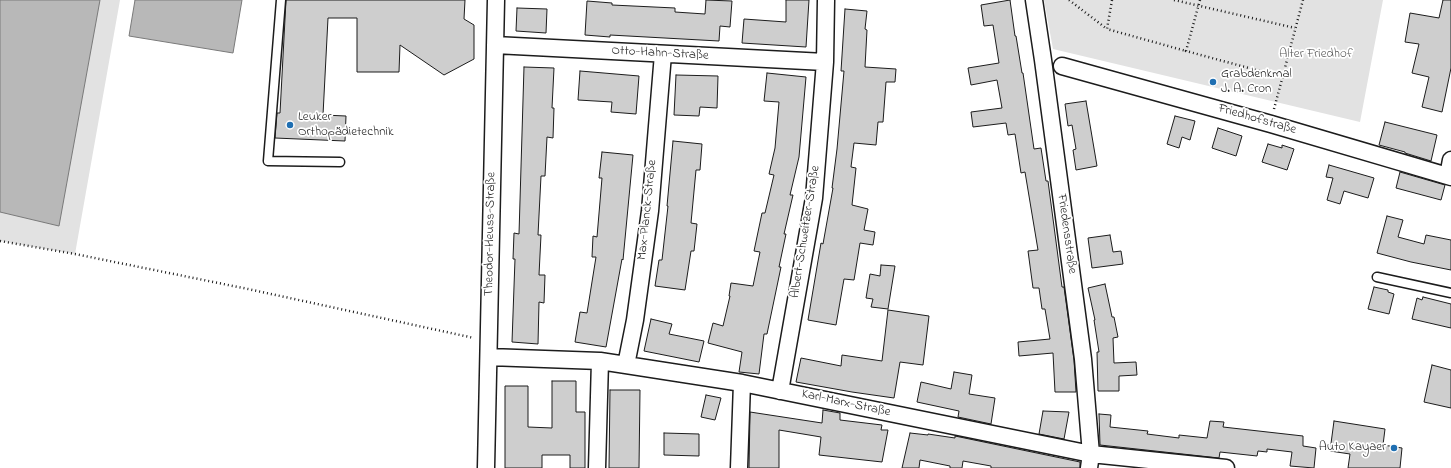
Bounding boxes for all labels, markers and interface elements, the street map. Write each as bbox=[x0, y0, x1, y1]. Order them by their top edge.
street label: Otto-Hahn-Straße bbox=[611, 44, 709, 64]
park label: Alter Friedhof bbox=[1279, 47, 1353, 63]
place label: Grabdenkmal J. A. Cron bbox=[1221, 67, 1292, 98]
marker: Grabdenkmal J. A. Cron bbox=[1208, 77, 1218, 87]
street label: Friedhofstraße bbox=[1216, 101, 1298, 139]
place label: Leuker Orthopädietechnik bbox=[298, 110, 394, 141]
marker: Leuker Orthopädietechnik bbox=[285, 120, 295, 130]
street label: Max-Planck-Straße bbox=[635, 159, 661, 261]
street label: Albert-Schweitzer-Straße bbox=[788, 165, 824, 299]
street label: Theodor-Heuss-Straße bbox=[482, 172, 500, 296]
street label: Friedensstraße bbox=[1053, 193, 1079, 275]
street label: Karl-Marx-Straße bbox=[800, 387, 892, 421]
place label: Auto Kayaer bbox=[1319, 440, 1386, 456]
marker: Auto Kayaer bbox=[1389, 443, 1399, 453]

